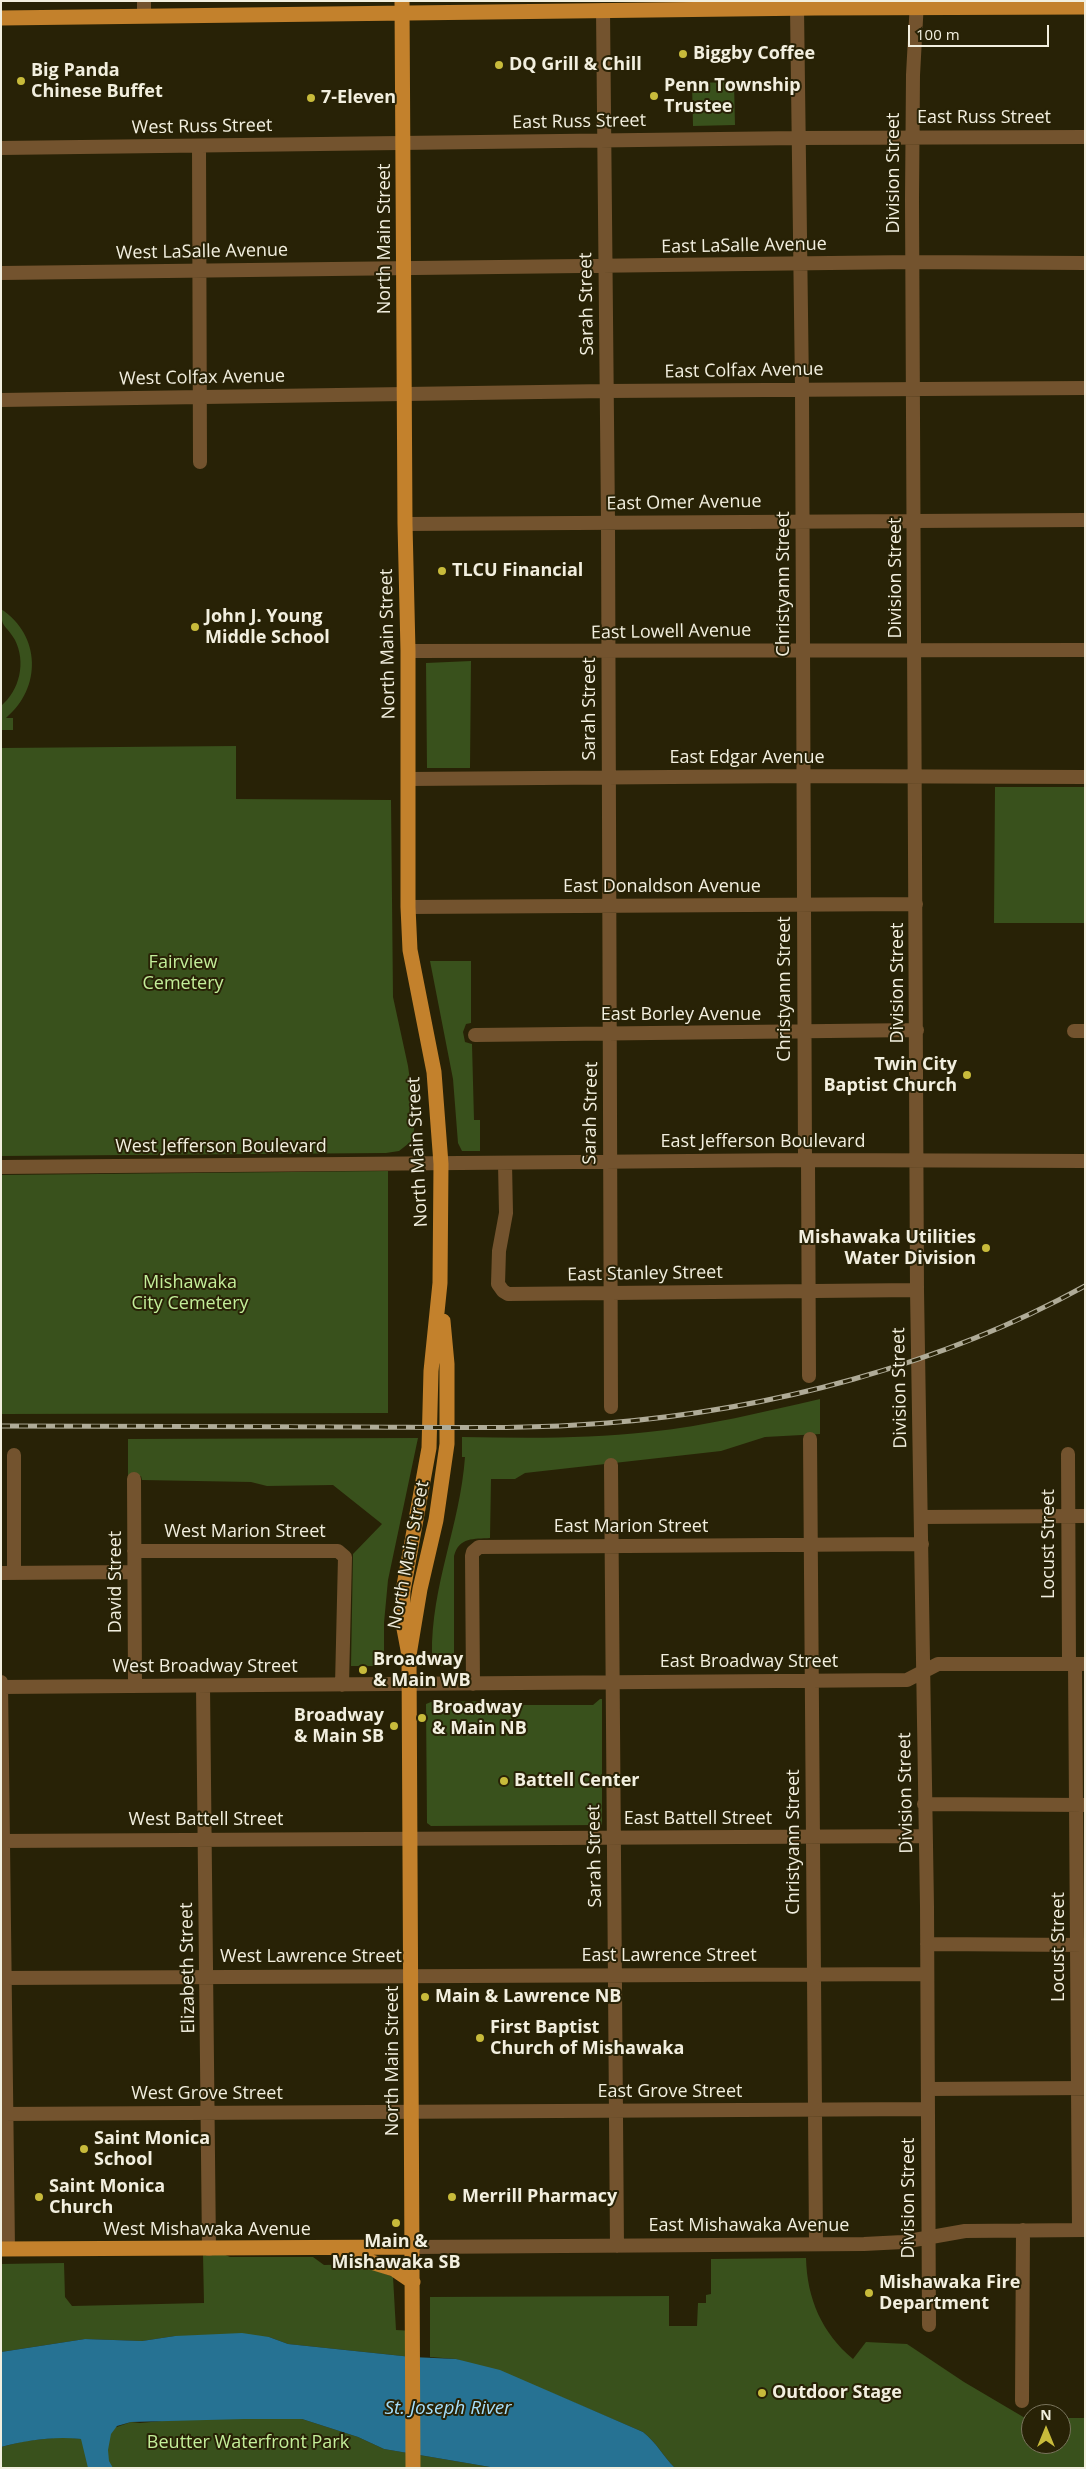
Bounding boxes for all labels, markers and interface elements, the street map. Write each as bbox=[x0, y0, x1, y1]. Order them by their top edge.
scale bar bbox=[911, 15, 1052, 47]
text: 100 m bbox=[916, 24, 960, 44]
place label: Biggby Coffee bbox=[693, 43, 815, 65]
marker: Biggby Coffee bbox=[677, 48, 689, 60]
place label: DQ Grill & Chill bbox=[509, 54, 642, 76]
marker: DQ Grill & Chill bbox=[493, 59, 505, 71]
place label: Big Panda Chinese Buffet bbox=[31, 60, 163, 102]
marker: Big Panda Chinese Buffet bbox=[15, 75, 27, 87]
place label: Penn Township Trustee bbox=[664, 75, 801, 118]
place label: 7-Eleven bbox=[321, 87, 396, 109]
marker: Penn Township Trustee bbox=[648, 90, 660, 102]
marker: 7-Eleven bbox=[305, 92, 317, 104]
street label: East Russ Street bbox=[917, 107, 1051, 129]
street label: East Russ Street bbox=[512, 110, 646, 134]
street label: Division Street bbox=[883, 112, 905, 234]
street label: West Russ Street bbox=[131, 115, 273, 139]
street label: North Main Street bbox=[374, 164, 396, 314]
street label: East LaSalle Avenue bbox=[661, 234, 827, 258]
street label: West LaSalle Avenue bbox=[116, 240, 288, 264]
street label: Sarah Street bbox=[575, 252, 599, 356]
street label: East Colfax Avenue bbox=[664, 359, 824, 383]
street label: West Colfax Avenue bbox=[119, 366, 285, 390]
street label: East Omer Avenue bbox=[606, 491, 762, 515]
street label: Christyann Street bbox=[773, 511, 795, 657]
street label: Division Street bbox=[885, 517, 907, 639]
place label: TLCU Financial bbox=[452, 560, 583, 582]
marker: TLCU Financial bbox=[436, 565, 448, 577]
street label: North Main Street bbox=[376, 569, 400, 719]
place label: John J. Young Middle School bbox=[205, 606, 330, 649]
street label: East Lowell Avenue bbox=[591, 620, 751, 644]
marker: John J. Young Middle School bbox=[189, 621, 201, 633]
street label: Sarah Street bbox=[579, 657, 601, 761]
street label: East Edgar Avenue bbox=[669, 747, 825, 769]
street label: East Donaldson Avenue bbox=[563, 876, 761, 898]
street label: Christyann Street bbox=[774, 916, 796, 1062]
street label: Division Street bbox=[887, 922, 909, 1044]
park label: Fairview Cemetery bbox=[142, 952, 224, 994]
street label: East Borley Avenue bbox=[601, 1004, 761, 1026]
place label: Twin City Baptist Church bbox=[824, 1054, 957, 1096]
street label: Sarah Street bbox=[579, 1061, 603, 1165]
marker: Twin City Baptist Church bbox=[961, 1069, 973, 1081]
street label: North Main Street bbox=[403, 1076, 433, 1228]
street label: East Jefferson Boulevard bbox=[661, 1131, 865, 1153]
street label: West Jefferson Boulevard bbox=[115, 1136, 327, 1158]
place label: Mishawaka Utilities Water Division bbox=[798, 1227, 976, 1270]
marker: Mishawaka Utilities Water Division bbox=[980, 1242, 992, 1254]
street label: East Stanley Street bbox=[567, 1262, 723, 1286]
park label: Mishawaka City Cemetery bbox=[131, 1272, 249, 1315]
street label: Division Street bbox=[888, 1327, 912, 1449]
street label: North Main Street bbox=[384, 1479, 434, 1631]
street label: Locust Street bbox=[1038, 1489, 1060, 1599]
street label: East Marion Street bbox=[554, 1516, 708, 1538]
street label: West Marion Street bbox=[164, 1521, 326, 1543]
street label: David Street bbox=[105, 1531, 127, 1633]
place label: Broadway & Main WB bbox=[373, 1649, 471, 1692]
street label: East Broadway Street bbox=[660, 1651, 838, 1673]
street label: West Broadway Street bbox=[112, 1656, 298, 1678]
marker: Broadway & Main WB bbox=[357, 1664, 369, 1676]
place label: Broadway & Main NB bbox=[432, 1697, 527, 1740]
place label: Broadway & Main SB bbox=[294, 1705, 384, 1748]
marker: Broadway & Main NB bbox=[416, 1712, 428, 1724]
marker: Broadway & Main SB bbox=[388, 1720, 400, 1732]
street label: Division Street bbox=[894, 1732, 918, 1854]
street label: Christyann Street bbox=[783, 1769, 805, 1915]
place label: Battell Center bbox=[514, 1770, 639, 1792]
marker: Battell Center bbox=[498, 1775, 510, 1787]
street label: Sarah Street bbox=[583, 1804, 607, 1908]
street label: East Battell Street bbox=[624, 1808, 772, 1830]
street label: West Battell Street bbox=[128, 1809, 284, 1831]
street label: Locust Street bbox=[1048, 1892, 1070, 2002]
street label: Elizabeth Street bbox=[176, 1902, 200, 2034]
street label: East Lawrence Street bbox=[581, 1945, 757, 1967]
street label: West Lawrence Street bbox=[220, 1946, 402, 1968]
street label: North Main Street bbox=[382, 1986, 404, 2136]
place label: Main & Lawrence NB bbox=[435, 1986, 621, 2008]
marker: Main & Lawrence NB bbox=[419, 1991, 431, 2003]
place label: First Baptist Church of Mishawaka bbox=[490, 2017, 684, 2060]
marker: First Baptist Church of Mishawaka bbox=[474, 2032, 486, 2044]
street label: East Grove Street bbox=[598, 2081, 742, 2103]
street label: West Grove Street bbox=[131, 2083, 283, 2105]
place label: Saint Monica School bbox=[94, 2128, 210, 2170]
street label: Division Street bbox=[898, 2137, 920, 2259]
marker: Saint Monica School bbox=[78, 2143, 90, 2155]
place label: Saint Monica Church bbox=[49, 2176, 165, 2218]
place label: Merrill Pharmacy bbox=[462, 2186, 617, 2208]
marker: Saint Monica Church bbox=[33, 2191, 45, 2203]
marker: Merrill Pharmacy bbox=[446, 2191, 458, 2203]
street label: East Mishawaka Avenue bbox=[649, 2215, 849, 2237]
marker: Main & Mishawaka SB bbox=[390, 2217, 402, 2229]
street label: West Mishawaka Avenue bbox=[103, 2219, 311, 2241]
place label: Main & Mishawaka SB bbox=[331, 2231, 461, 2274]
place label: Mishawaka Fire Department bbox=[879, 2272, 1020, 2314]
marker: Mishawaka Fire Department bbox=[863, 2287, 875, 2299]
place label: Outdoor Stage bbox=[772, 2382, 902, 2404]
marker: Outdoor Stage bbox=[756, 2387, 768, 2399]
water label: St. Joseph River bbox=[384, 2398, 512, 2420]
north arrow bbox=[1021, 2404, 1071, 2454]
text: N bbox=[1040, 2405, 1052, 2424]
park label: Beutter Waterfront Park bbox=[147, 2432, 349, 2454]

